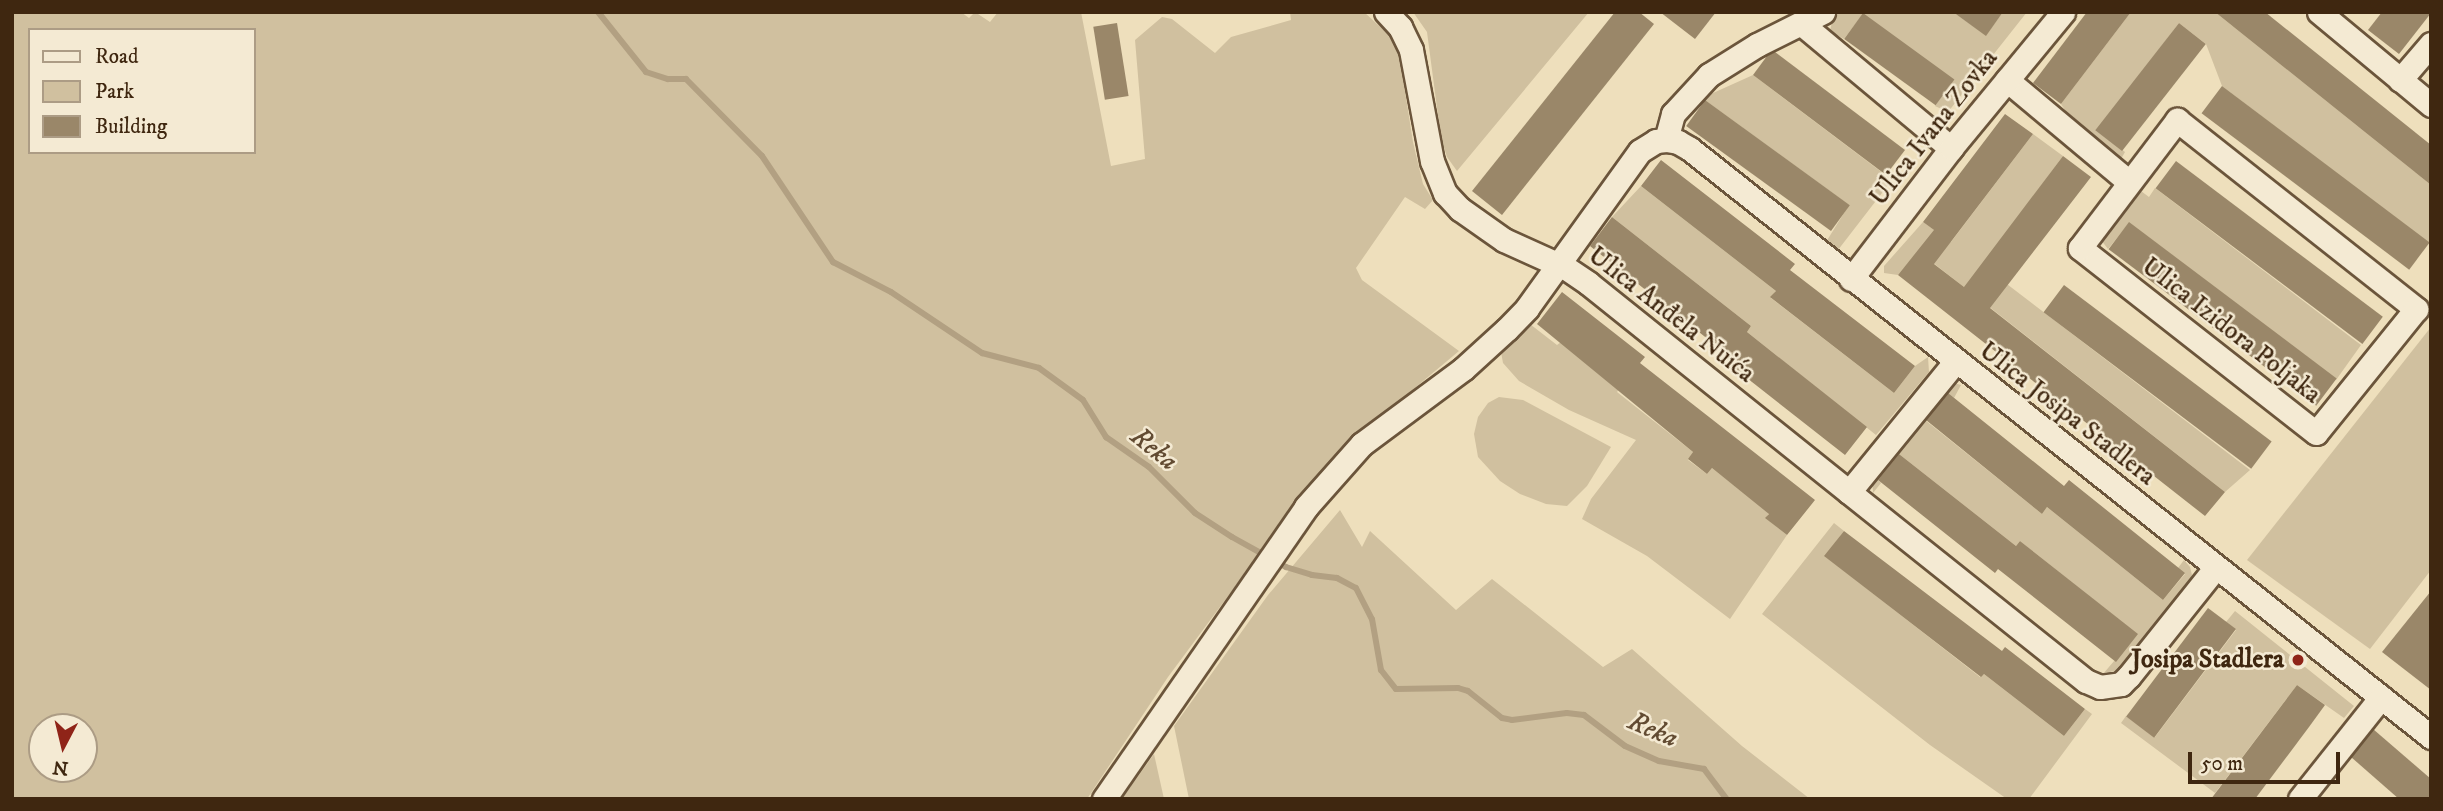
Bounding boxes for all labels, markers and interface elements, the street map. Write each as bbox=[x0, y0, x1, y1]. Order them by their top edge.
legend bbox=[28, 28, 256, 154]
text: Road bbox=[95, 44, 139, 70]
street label: Ulica Ivana Zovka bbox=[1863, 44, 2005, 212]
text: Park bbox=[95, 79, 134, 105]
text: Building bbox=[95, 114, 167, 140]
street label: Ulica Anđela Nuića bbox=[1581, 240, 1761, 390]
street label: Ulica Izidora Poljaka bbox=[2135, 251, 2327, 411]
street label: Ulica Josipa Stadlera bbox=[1973, 335, 2161, 493]
water label: Reka bbox=[1124, 420, 1184, 478]
place label: Josipa Stadlera bbox=[2131, 644, 2284, 676]
marker: Josipa Stadlera bbox=[2290, 652, 2306, 668]
water label: Reka bbox=[1623, 705, 1683, 755]
north arrow bbox=[28, 713, 98, 783]
scale bar bbox=[2191, 738, 2343, 782]
text: 50 m bbox=[2201, 751, 2243, 777]
text: N bbox=[51, 755, 70, 780]

